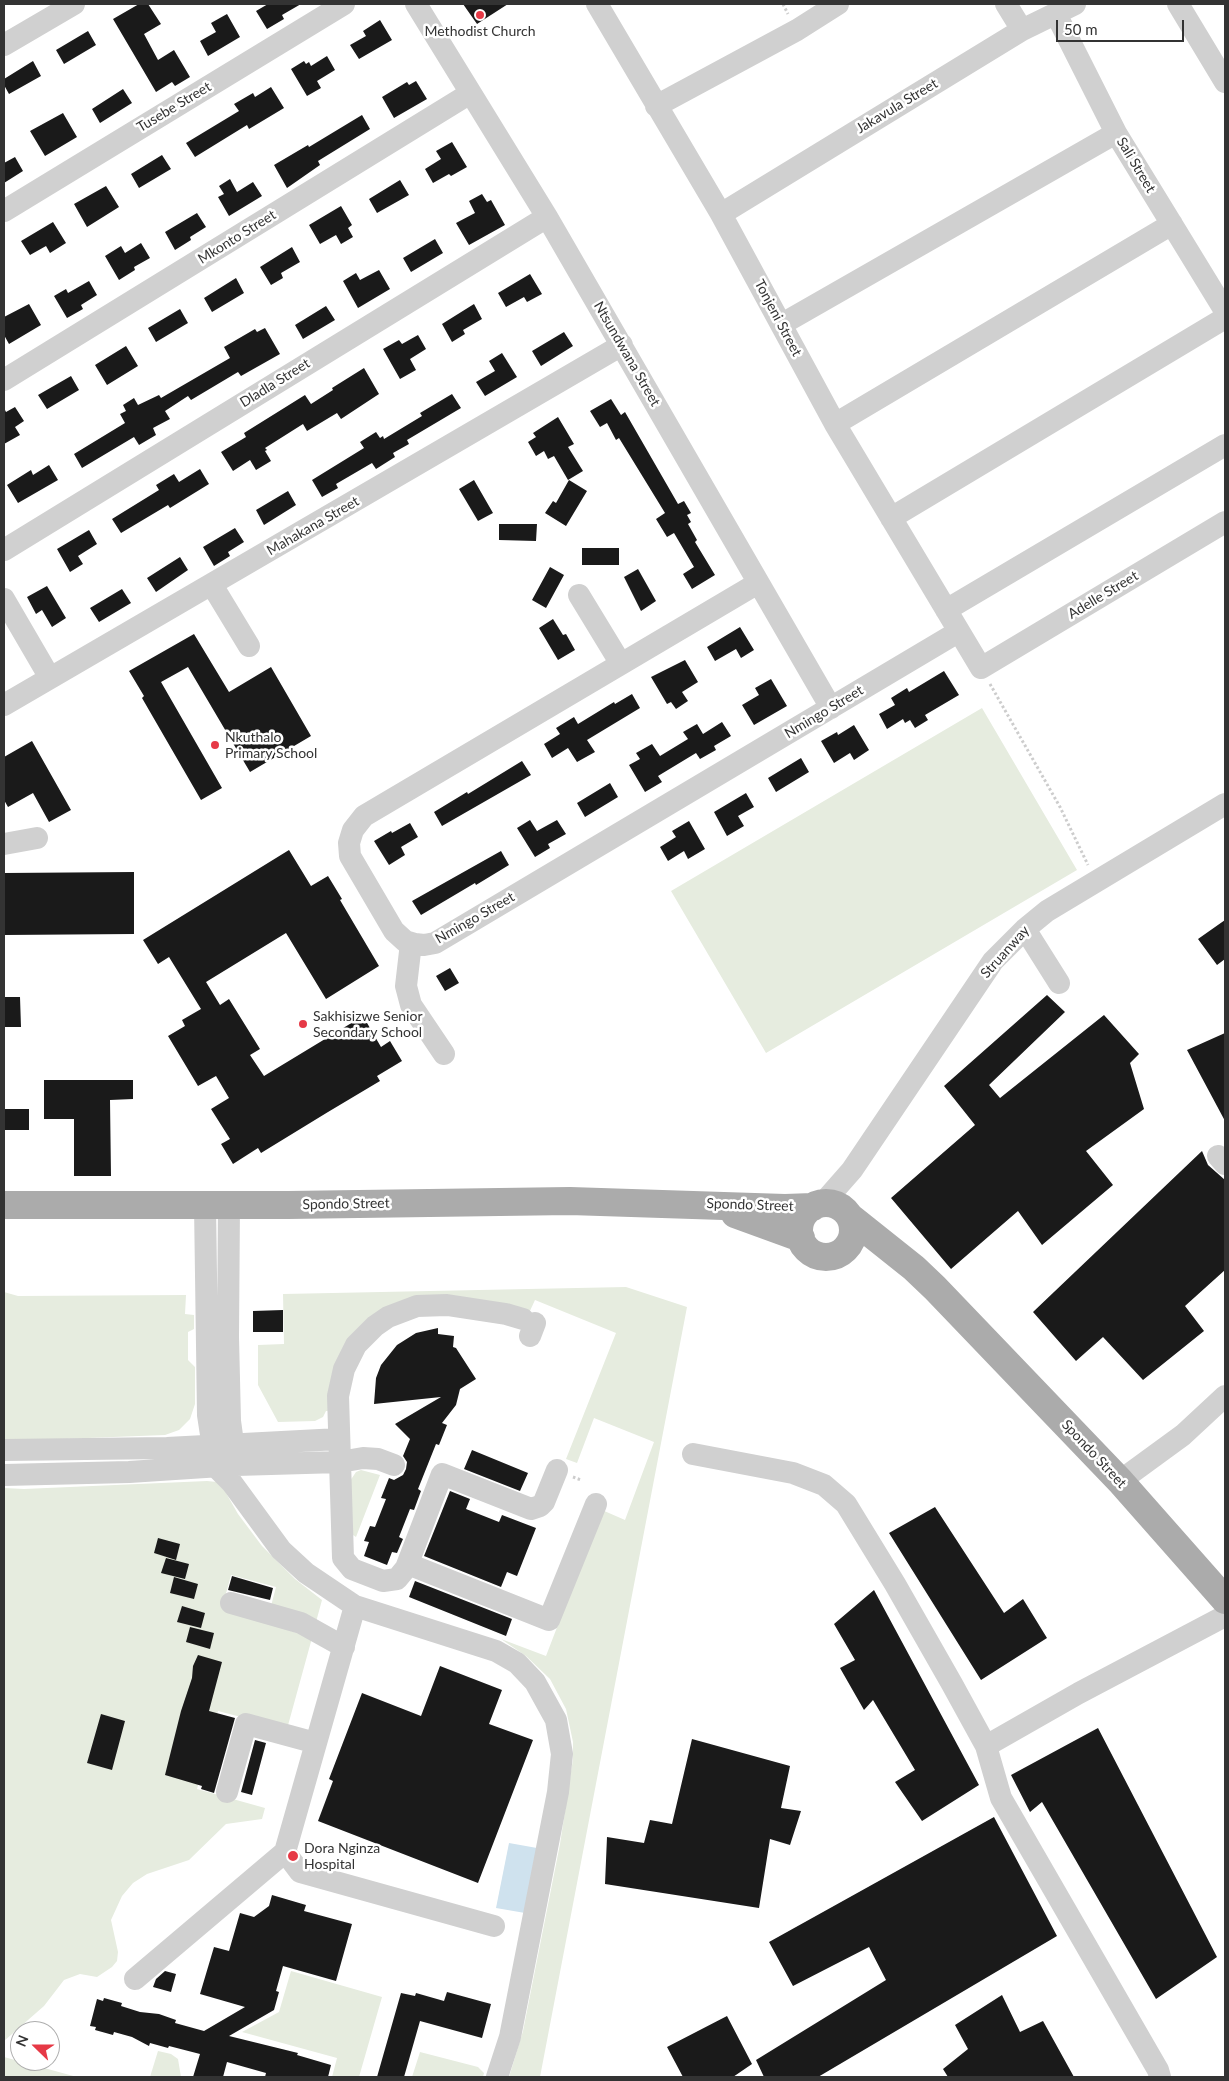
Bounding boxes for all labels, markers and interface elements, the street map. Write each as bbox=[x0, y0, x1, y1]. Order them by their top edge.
marker: Methodist Church bbox=[474, 9, 486, 21]
scale bar bbox=[1059, 10, 1186, 42]
text: 50 m bbox=[1064, 20, 1098, 38]
place label: Methodist Church bbox=[424, 23, 536, 39]
street label: Jakavula Street bbox=[853, 75, 941, 137]
street label: Tusebe Street bbox=[134, 78, 214, 136]
street label: Sali Street bbox=[1113, 134, 1159, 196]
street label: Mkonto Street bbox=[195, 206, 279, 268]
street label: Tonjeni Street bbox=[751, 277, 805, 359]
street label: Ntsundwana Street bbox=[590, 299, 664, 409]
street label: Dladla Street bbox=[237, 355, 313, 411]
street label: Mahakana Street bbox=[264, 493, 362, 559]
street label: Adelle Street bbox=[1065, 567, 1141, 623]
street label: Nmingo Street bbox=[782, 682, 866, 742]
place label: Nkuthalo Primary School bbox=[225, 729, 317, 762]
marker: Nkuthalo Primary School bbox=[209, 739, 221, 751]
street label: Nmingo Street bbox=[432, 889, 518, 947]
street label: Struanway bbox=[977, 922, 1033, 982]
place label: Sakhisizwe Senior Secondary School bbox=[313, 1008, 423, 1040]
marker: Sakhisizwe Senior Secondary School bbox=[297, 1018, 309, 1030]
street label: Spondo Street bbox=[302, 1195, 390, 1213]
street label: Spondo Street bbox=[706, 1195, 794, 1215]
street label: Spondo Street bbox=[1058, 1416, 1130, 1492]
place label: Dora Nginza Hospital bbox=[304, 1840, 380, 1872]
marker: Dora Nginza Hospital bbox=[286, 1849, 300, 1863]
north arrow bbox=[10, 2021, 60, 2071]
text: N bbox=[12, 2032, 31, 2049]

